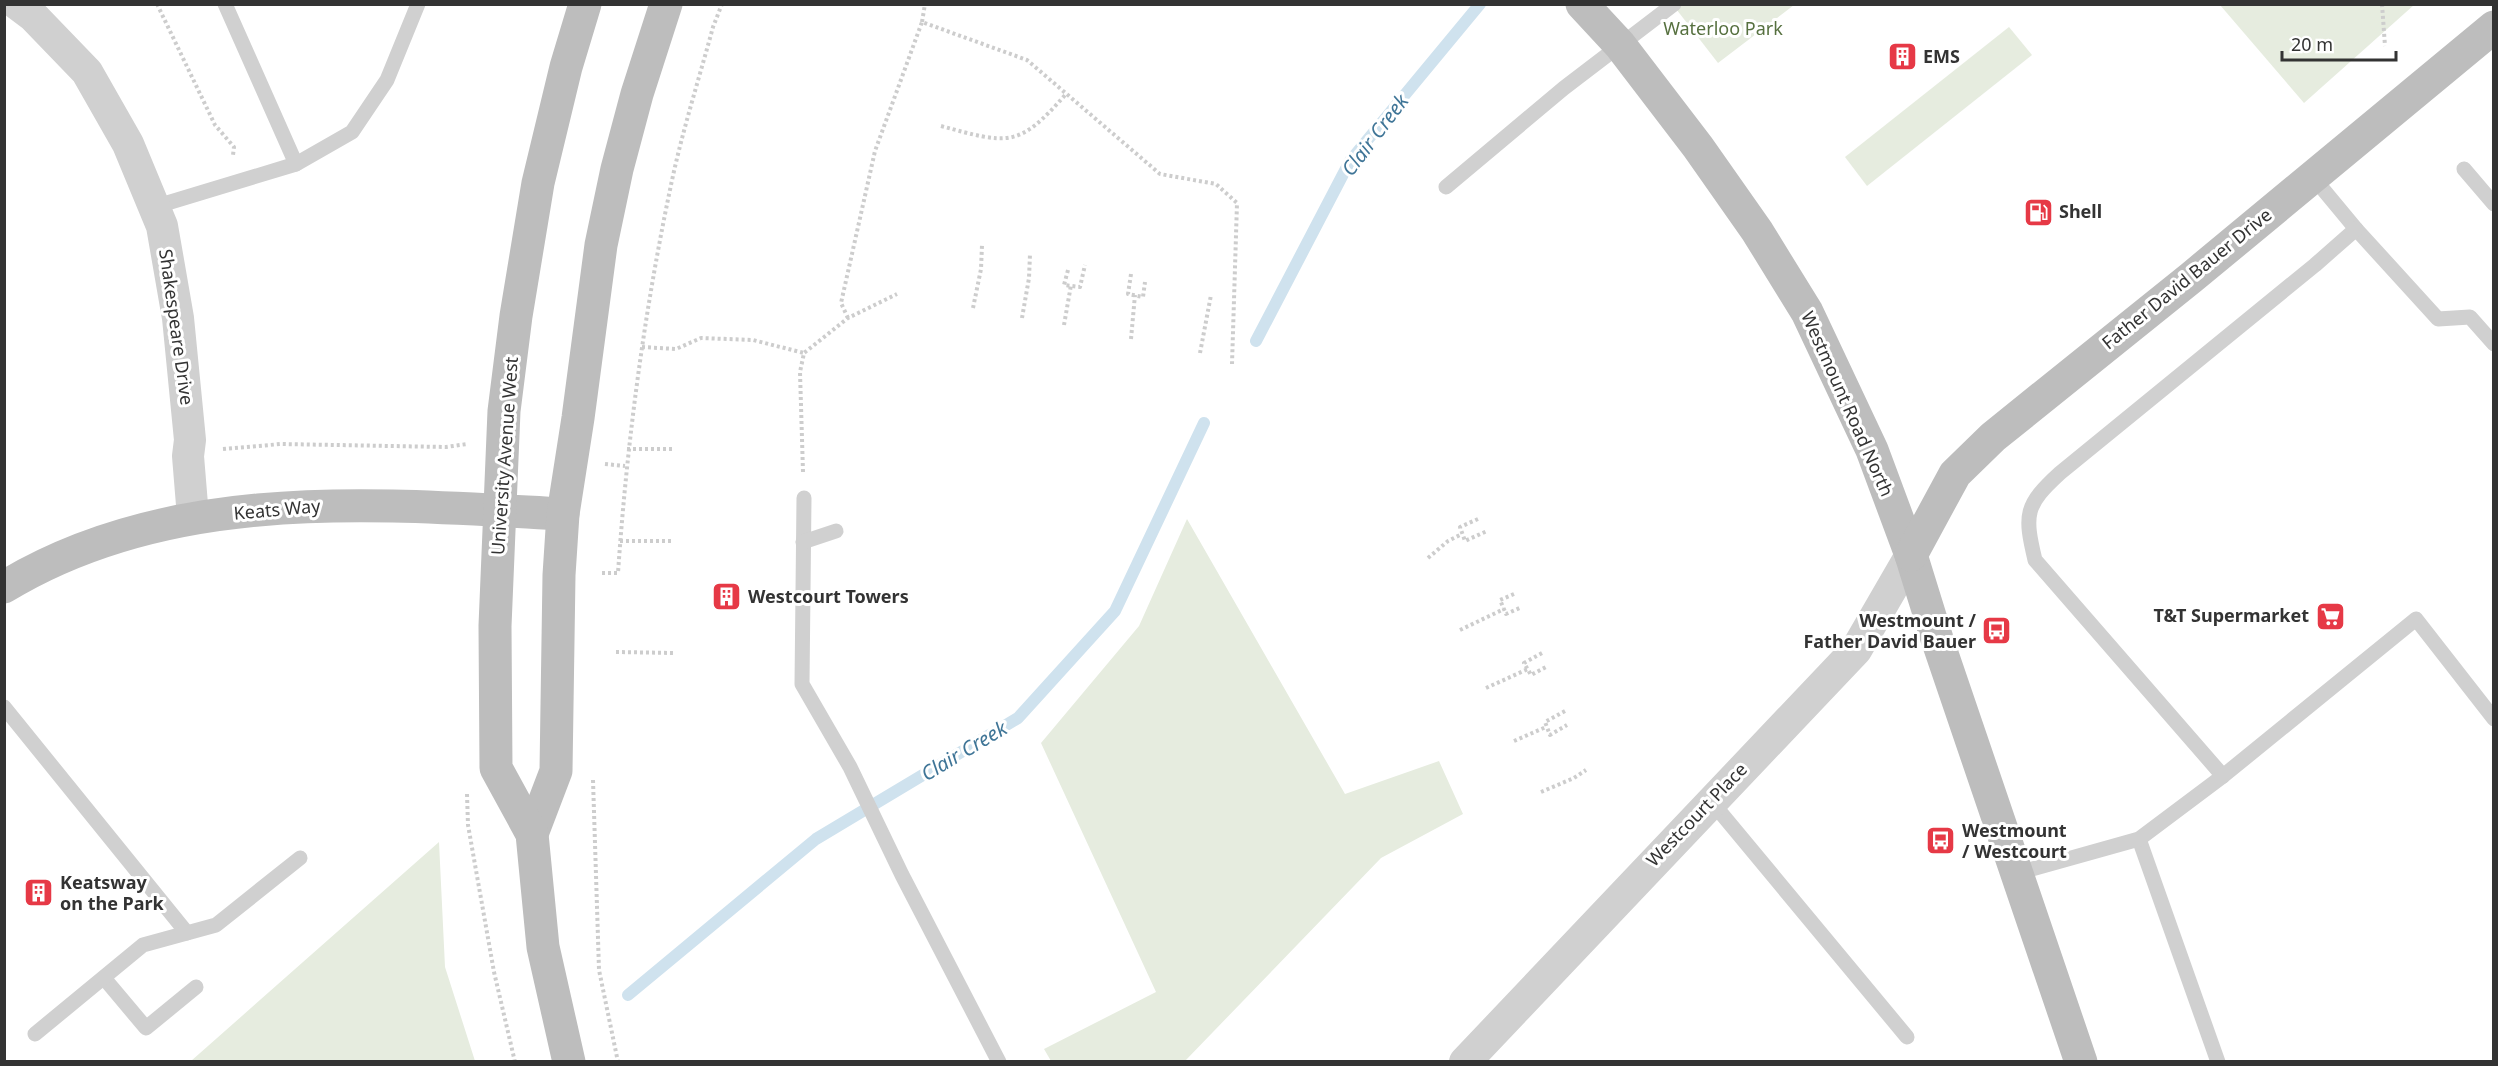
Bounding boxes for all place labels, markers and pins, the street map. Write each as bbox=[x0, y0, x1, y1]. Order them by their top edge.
building icon: EMS bbox=[1886, 41, 1918, 73]
place label: EMS bbox=[1923, 44, 1960, 68]
fuel station icon: Shell bbox=[2022, 196, 2054, 228]
place label: Shell bbox=[2059, 199, 2102, 223]
building icon: Westcourt Towers bbox=[711, 581, 743, 613]
place label: Westcourt Towers bbox=[748, 584, 909, 608]
supermarket icon: T&T Supermarket bbox=[2314, 600, 2346, 632]
place label: T&T Supermarket bbox=[2154, 603, 2309, 627]
place label: Westmount / Father David Bauer bbox=[1803, 608, 1977, 653]
bus stop icon: Westmount / Father David Bauer bbox=[1981, 615, 2013, 647]
place label: Westmount / Westcourt bbox=[1962, 818, 2067, 863]
bus stop icon: Westmount / Westcourt bbox=[1925, 825, 1957, 857]
place label: Keatsway on the Park bbox=[60, 870, 165, 915]
building icon: Keatsway on the Park bbox=[23, 877, 55, 909]

